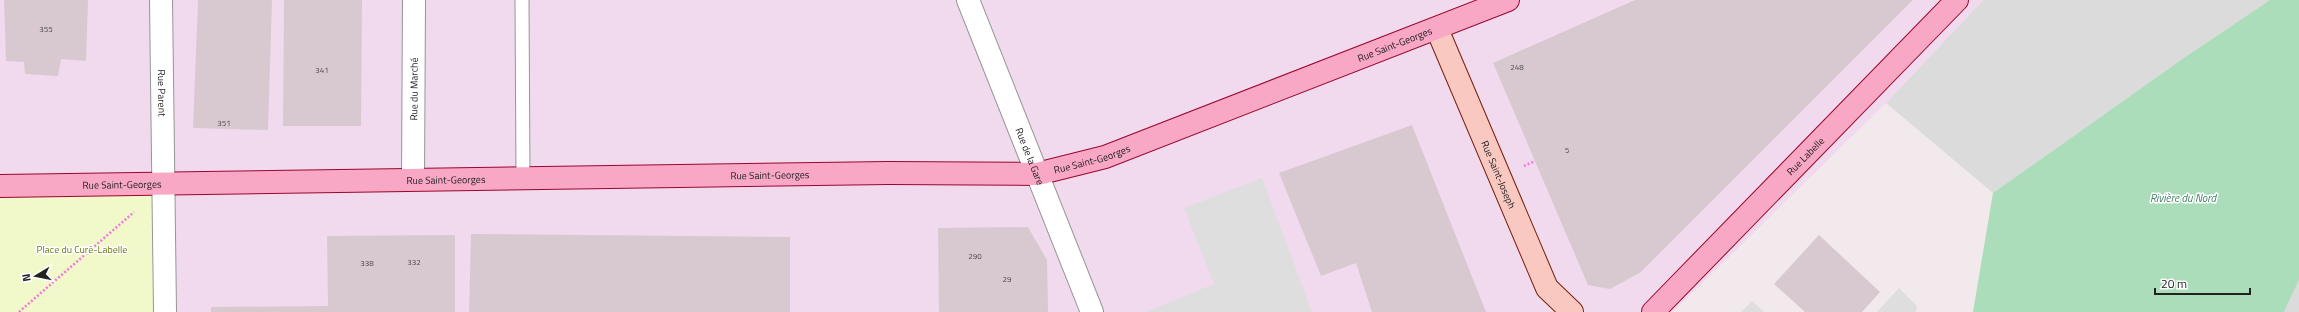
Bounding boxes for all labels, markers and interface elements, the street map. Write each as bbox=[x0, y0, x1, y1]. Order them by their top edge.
house number: 355 bbox=[39, 23, 53, 35]
street label: Rue Saint-Georges bbox=[1355, 23, 1435, 66]
street label: Rue du Marché bbox=[406, 57, 422, 121]
house number: 248 bbox=[1510, 61, 1524, 73]
house number: 341 bbox=[315, 64, 329, 76]
street label: Rue Parent bbox=[154, 69, 169, 117]
house number: 351 bbox=[217, 117, 231, 129]
street label: Rue de la Gare bbox=[1011, 125, 1048, 187]
street label: Rue Labelle bbox=[1783, 134, 1828, 179]
street label: Rue Saint-Joseph bbox=[1477, 138, 1519, 211]
street label: Rue Saint-Georges bbox=[1052, 141, 1133, 178]
house number: 5 bbox=[1565, 144, 1570, 156]
street label: Rue Saint-Georges bbox=[730, 167, 810, 183]
street label: Rue Saint-Georges bbox=[406, 172, 486, 188]
street label: Rue Saint-Georges bbox=[82, 177, 162, 193]
water label: Rivière du Nord bbox=[2150, 190, 2218, 206]
park label: Place du Curé-Labelle bbox=[37, 242, 127, 257]
house number: 290 bbox=[968, 250, 982, 262]
north arrow bbox=[16, 256, 56, 296]
house number: 332 bbox=[407, 256, 421, 268]
house number: 338 bbox=[360, 257, 374, 269]
scale bar bbox=[2155, 270, 2250, 296]
text: N bbox=[18, 273, 35, 283]
house number: 29 bbox=[1003, 273, 1012, 285]
text: 20 m bbox=[2161, 274, 2187, 293]

